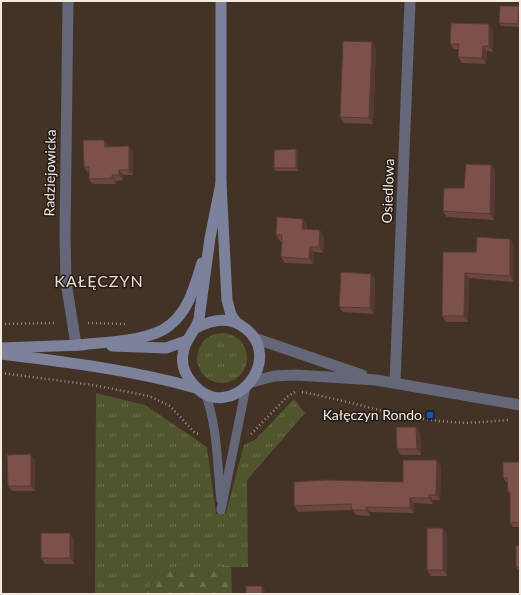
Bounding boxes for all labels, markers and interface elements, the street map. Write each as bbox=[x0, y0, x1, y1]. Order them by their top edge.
street label: Radziejowicka bbox=[40, 129, 59, 217]
street label: Osiedlowa bbox=[378, 158, 397, 224]
district label: KAŁĘCZYN bbox=[54, 271, 144, 290]
place label: Kałęczyn Rondo bbox=[323, 406, 422, 423]
marker: Kałęczyn Rondo bbox=[425, 410, 435, 420]

